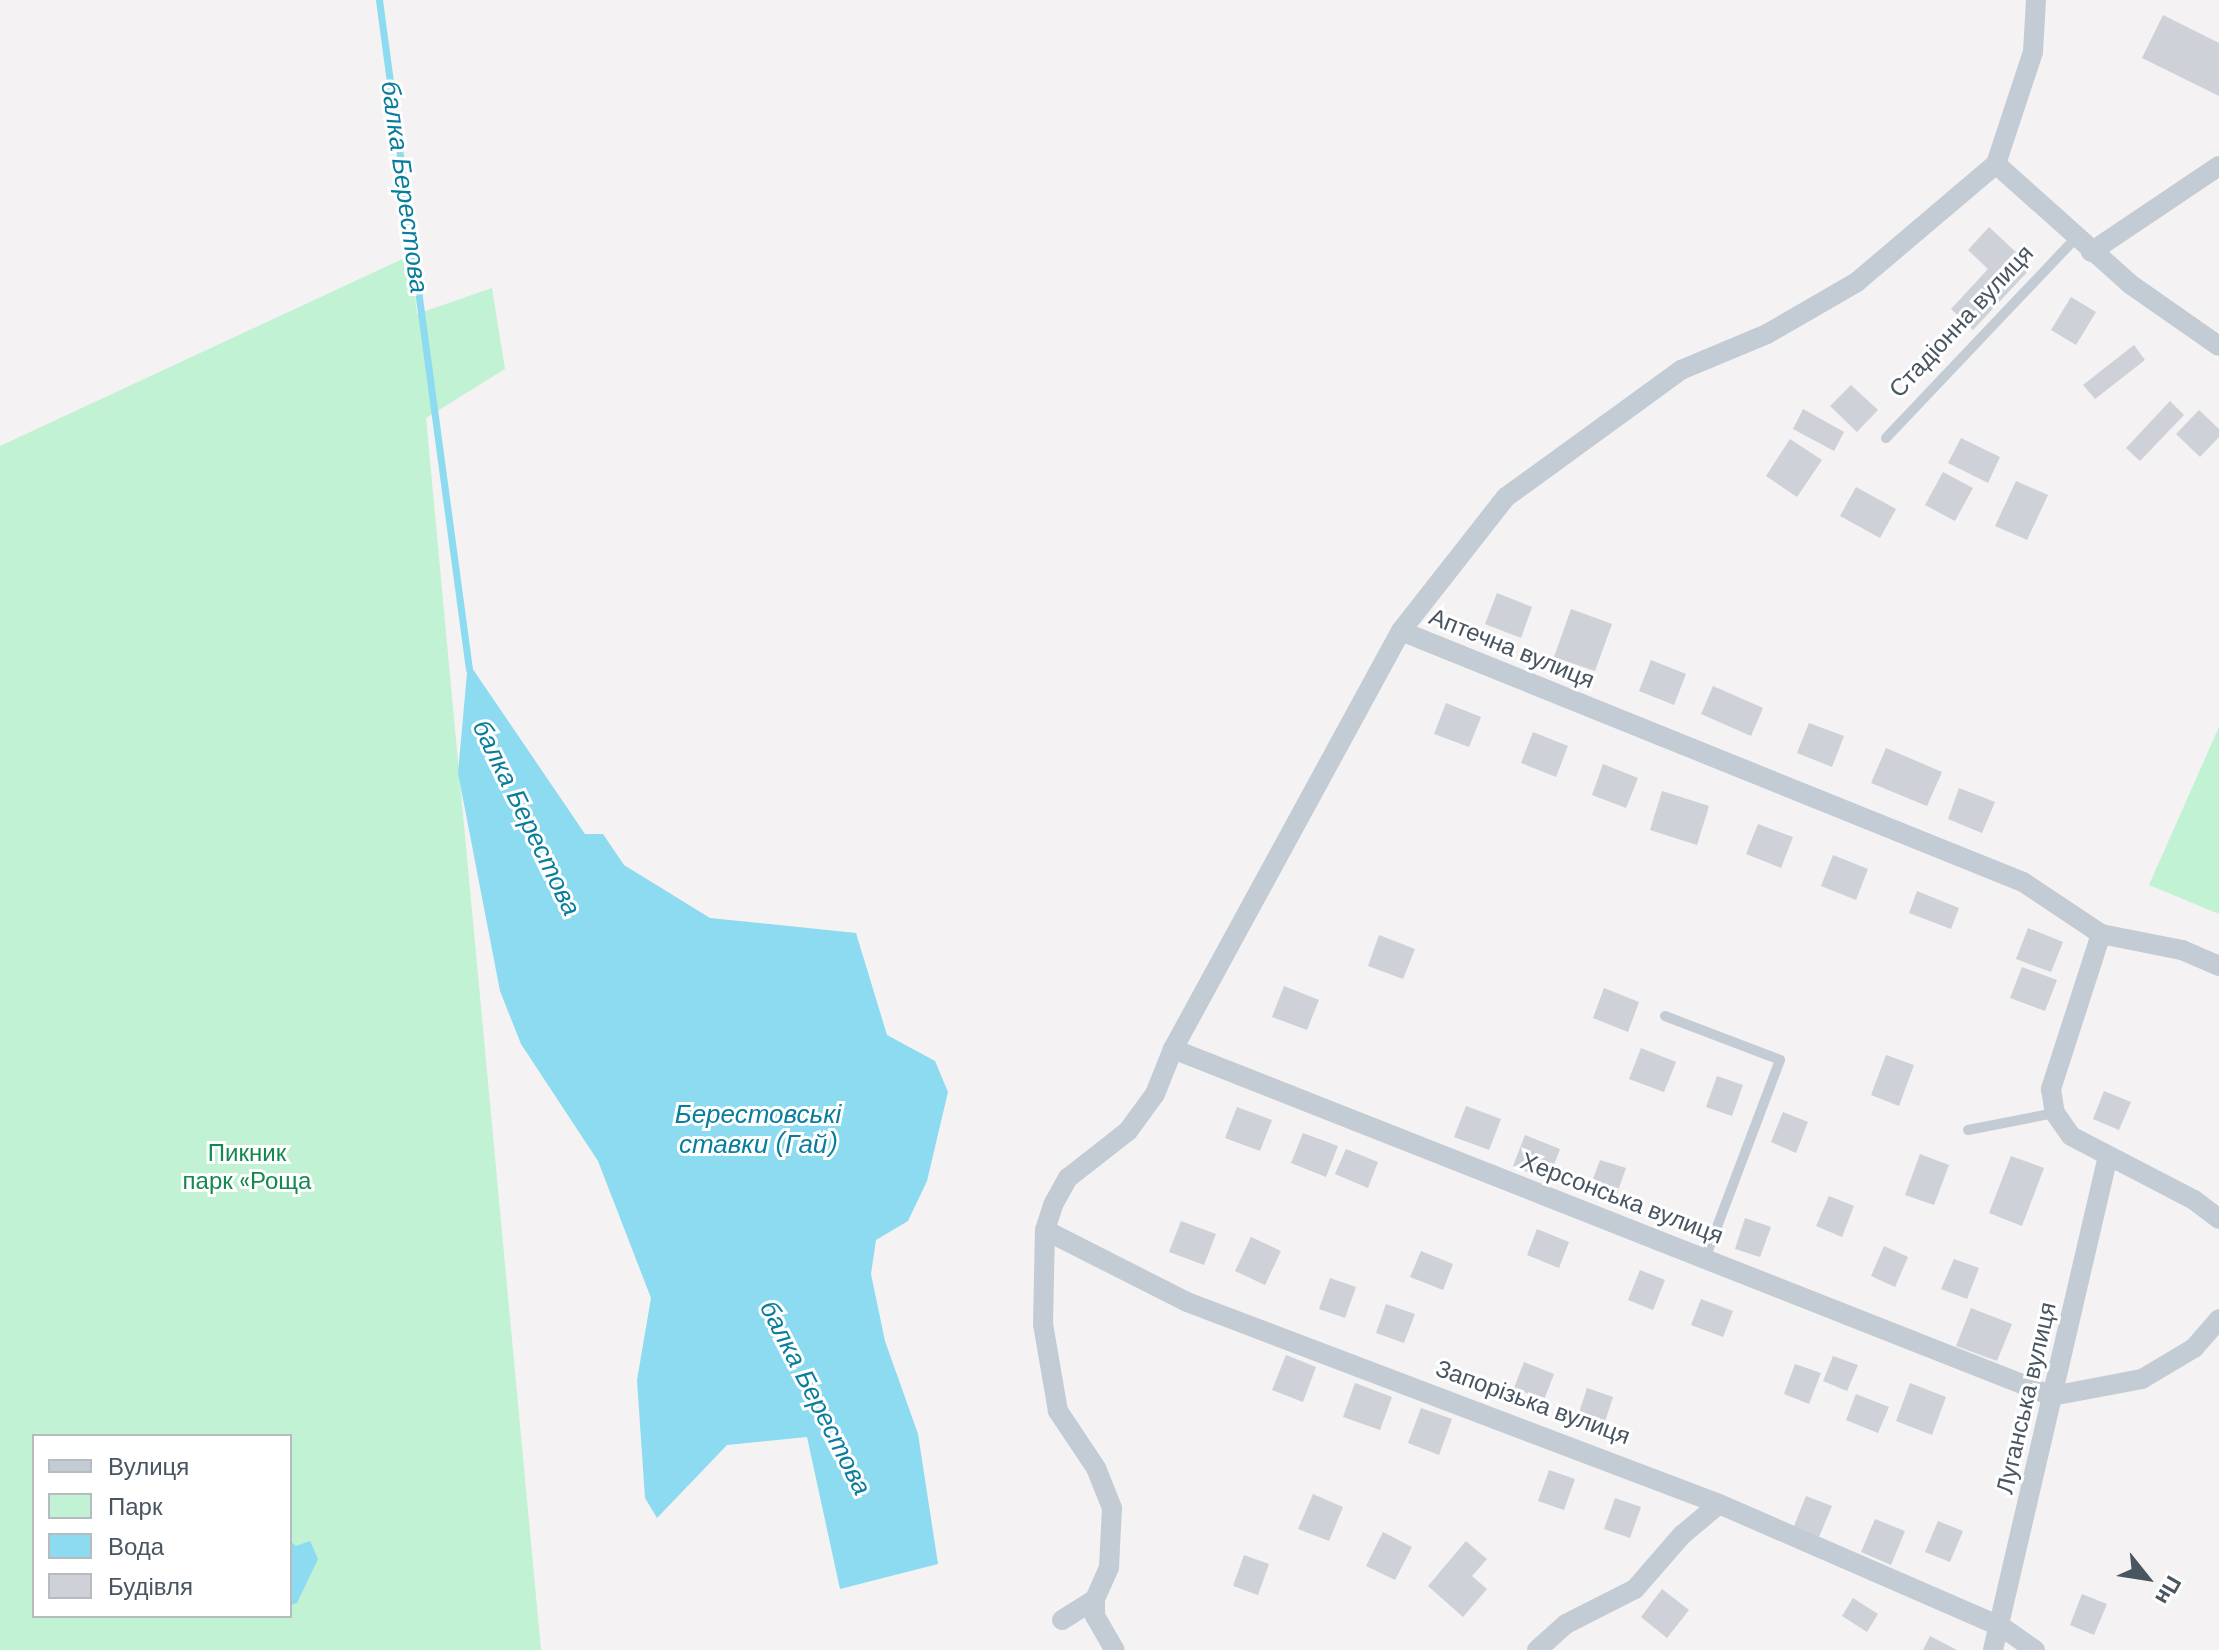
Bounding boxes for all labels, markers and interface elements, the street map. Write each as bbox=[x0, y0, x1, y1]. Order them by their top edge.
water label: балка Берестова bbox=[374, 79, 434, 295]
street label: Стадіонна вулиця bbox=[1883, 239, 2039, 403]
street label: Аптечна вулиця bbox=[1425, 602, 1599, 694]
water label: балка Берестова bbox=[465, 715, 587, 921]
water label: Берестовські ставки (Гай) bbox=[675, 1099, 841, 1160]
park label: Пикник парк «Роща bbox=[183, 1139, 311, 1195]
street label: Херсонська вулиця bbox=[1517, 1146, 1727, 1250]
water label: балка Берестова bbox=[753, 1296, 877, 1500]
street label: Луганська вулиця bbox=[1990, 1299, 2062, 1497]
street label: Запорізька вулиця bbox=[1432, 1353, 1634, 1451]
legend bbox=[32, 1434, 292, 1618]
text: Вулиця bbox=[108, 1451, 189, 1482]
text: Парк bbox=[108, 1491, 162, 1522]
text: Вода bbox=[108, 1531, 164, 1562]
north arrow bbox=[2107, 1538, 2187, 1618]
text: Пн bbox=[2148, 1570, 2188, 1610]
text: Будівля bbox=[108, 1571, 193, 1602]

